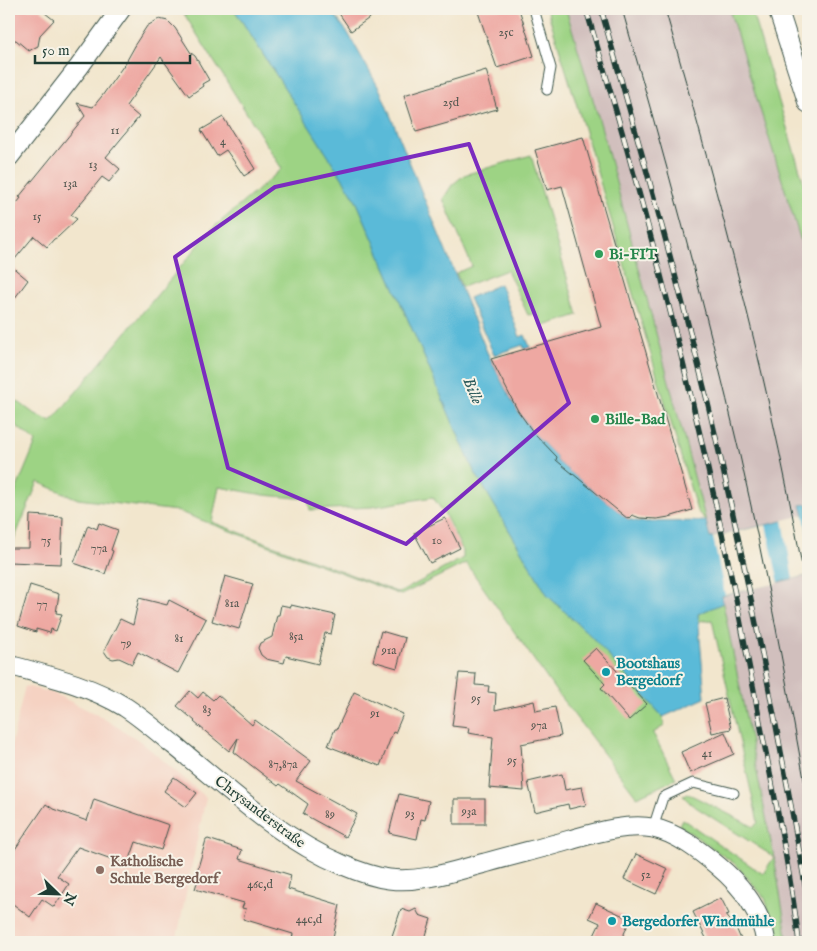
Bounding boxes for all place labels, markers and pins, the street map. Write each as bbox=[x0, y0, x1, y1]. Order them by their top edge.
place label: Bi-FIT bbox=[609, 245, 658, 264]
marker: Bi-FIT bbox=[593, 248, 605, 260]
place label: Bille-Bad bbox=[605, 410, 666, 429]
marker: Bille-Bad bbox=[589, 413, 601, 425]
place label: Bootshaus Bergedorf bbox=[616, 654, 683, 690]
marker: Bootshaus Bergedorf bbox=[600, 666, 612, 678]
place label: Katholische Schule Bergedorf bbox=[110, 852, 221, 888]
marker: Katholische Schule Bergedorf bbox=[94, 864, 106, 876]
place label: Bergedorfer Windmühle bbox=[622, 912, 775, 931]
marker: Bergedorfer Windmühle bbox=[606, 915, 618, 927]

